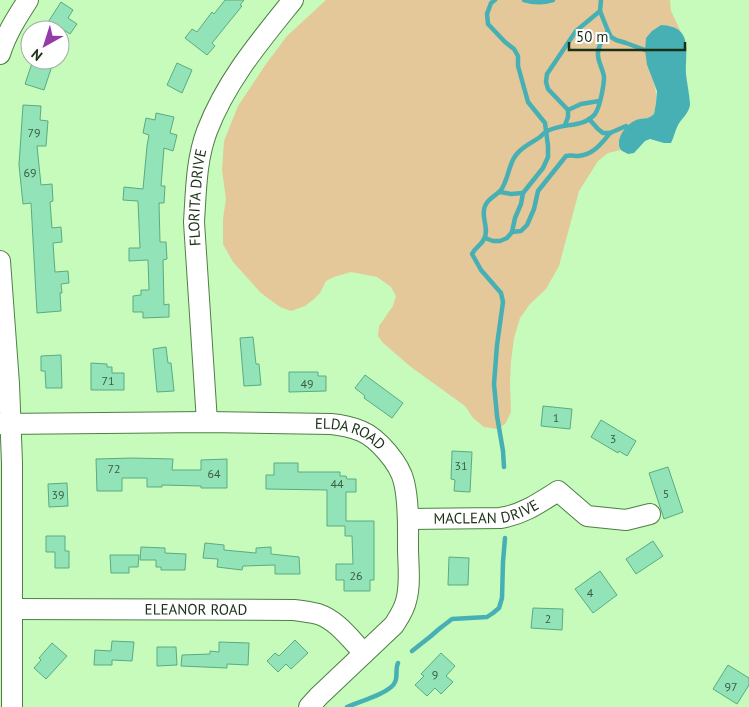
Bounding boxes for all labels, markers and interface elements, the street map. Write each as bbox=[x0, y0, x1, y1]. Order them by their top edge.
north arrow bbox=[20, 20, 70, 70]
scale bar bbox=[569, 20, 685, 52]
text: 50 m bbox=[576, 27, 609, 46]
text: N bbox=[28, 45, 46, 65]
house number: 79 bbox=[27, 125, 41, 140]
street label: FLORITA DRIVE bbox=[184, 147, 210, 247]
house number: 69 bbox=[23, 165, 37, 180]
house number: 71 bbox=[101, 373, 115, 388]
house number: 49 bbox=[300, 376, 314, 391]
house number: 1 bbox=[553, 410, 559, 425]
street label: ELDA ROAD bbox=[315, 414, 390, 454]
house number: 3 bbox=[610, 431, 616, 446]
house number: 31 bbox=[454, 458, 468, 473]
house number: 72 bbox=[107, 461, 121, 476]
house number: 64 bbox=[207, 466, 221, 481]
house number: 44 bbox=[330, 476, 344, 491]
house number: 5 bbox=[663, 486, 669, 501]
house number: 39 bbox=[51, 487, 65, 502]
street label: MACLEAN DRIVE bbox=[433, 495, 542, 528]
house number: 26 bbox=[349, 568, 363, 583]
house number: 4 bbox=[587, 585, 594, 600]
street label: ELEANOR ROAD bbox=[145, 599, 247, 619]
house number: 2 bbox=[545, 611, 551, 626]
house number: 9 bbox=[432, 667, 438, 682]
house number: 97 bbox=[724, 679, 738, 694]

